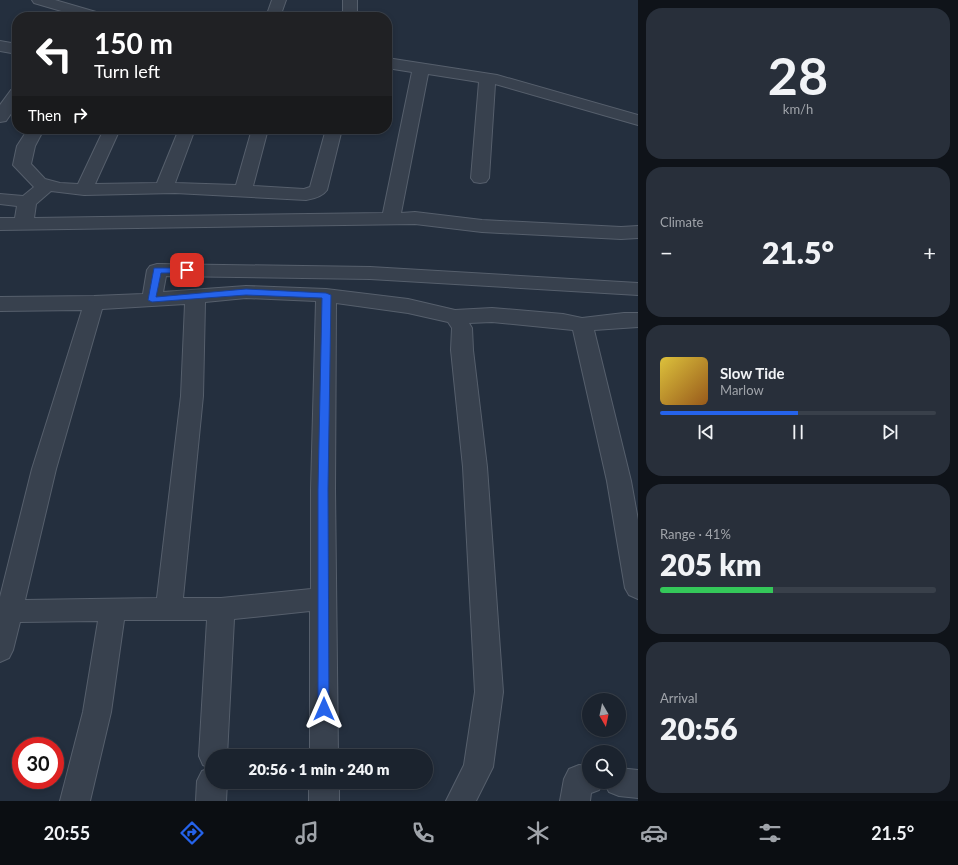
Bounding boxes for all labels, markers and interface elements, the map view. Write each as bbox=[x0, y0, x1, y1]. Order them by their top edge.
text: 150 m bbox=[94, 26, 173, 60]
icon: left bbox=[28, 28, 80, 80]
text: 28 bbox=[768, 44, 828, 106]
text: Turn left bbox=[94, 60, 160, 82]
text: km/h bbox=[783, 101, 813, 117]
icon: right bbox=[69, 104, 91, 126]
text: Then bbox=[28, 106, 61, 124]
text: Climate bbox=[660, 214, 703, 230]
text: 21.5° bbox=[762, 234, 834, 270]
text: − bbox=[660, 239, 673, 266]
text: + bbox=[923, 239, 936, 266]
pin bbox=[170, 253, 204, 287]
icon: arrive bbox=[176, 259, 198, 281]
text: Slow Tide bbox=[720, 364, 785, 382]
text: Marlow bbox=[720, 382, 764, 398]
icon: previous bbox=[695, 421, 717, 443]
icon: pause bbox=[787, 421, 809, 443]
icon: next bbox=[879, 421, 901, 443]
text: Range · 41% bbox=[660, 526, 731, 542]
text: 205 km bbox=[660, 546, 761, 582]
position arrow bbox=[303, 688, 345, 730]
text: Arrival bbox=[660, 690, 697, 706]
north arrow bbox=[582, 693, 626, 737]
map controls bbox=[582, 693, 626, 789]
text: 20:56 bbox=[660, 710, 738, 746]
speed limit sign: 30 bbox=[12, 737, 64, 789]
button: search bbox=[582, 745, 626, 789]
text: 20:56 · 1 min · 240 m bbox=[248, 760, 390, 778]
icon: directions bbox=[178, 819, 206, 847]
icon: music bbox=[293, 819, 321, 847]
icon: phone bbox=[409, 819, 437, 847]
icon: climate bbox=[524, 819, 552, 847]
icon: car bbox=[640, 819, 668, 847]
icon: filters bbox=[756, 819, 784, 847]
text: 20:55 bbox=[44, 822, 90, 844]
text: 21.5° bbox=[871, 822, 914, 844]

